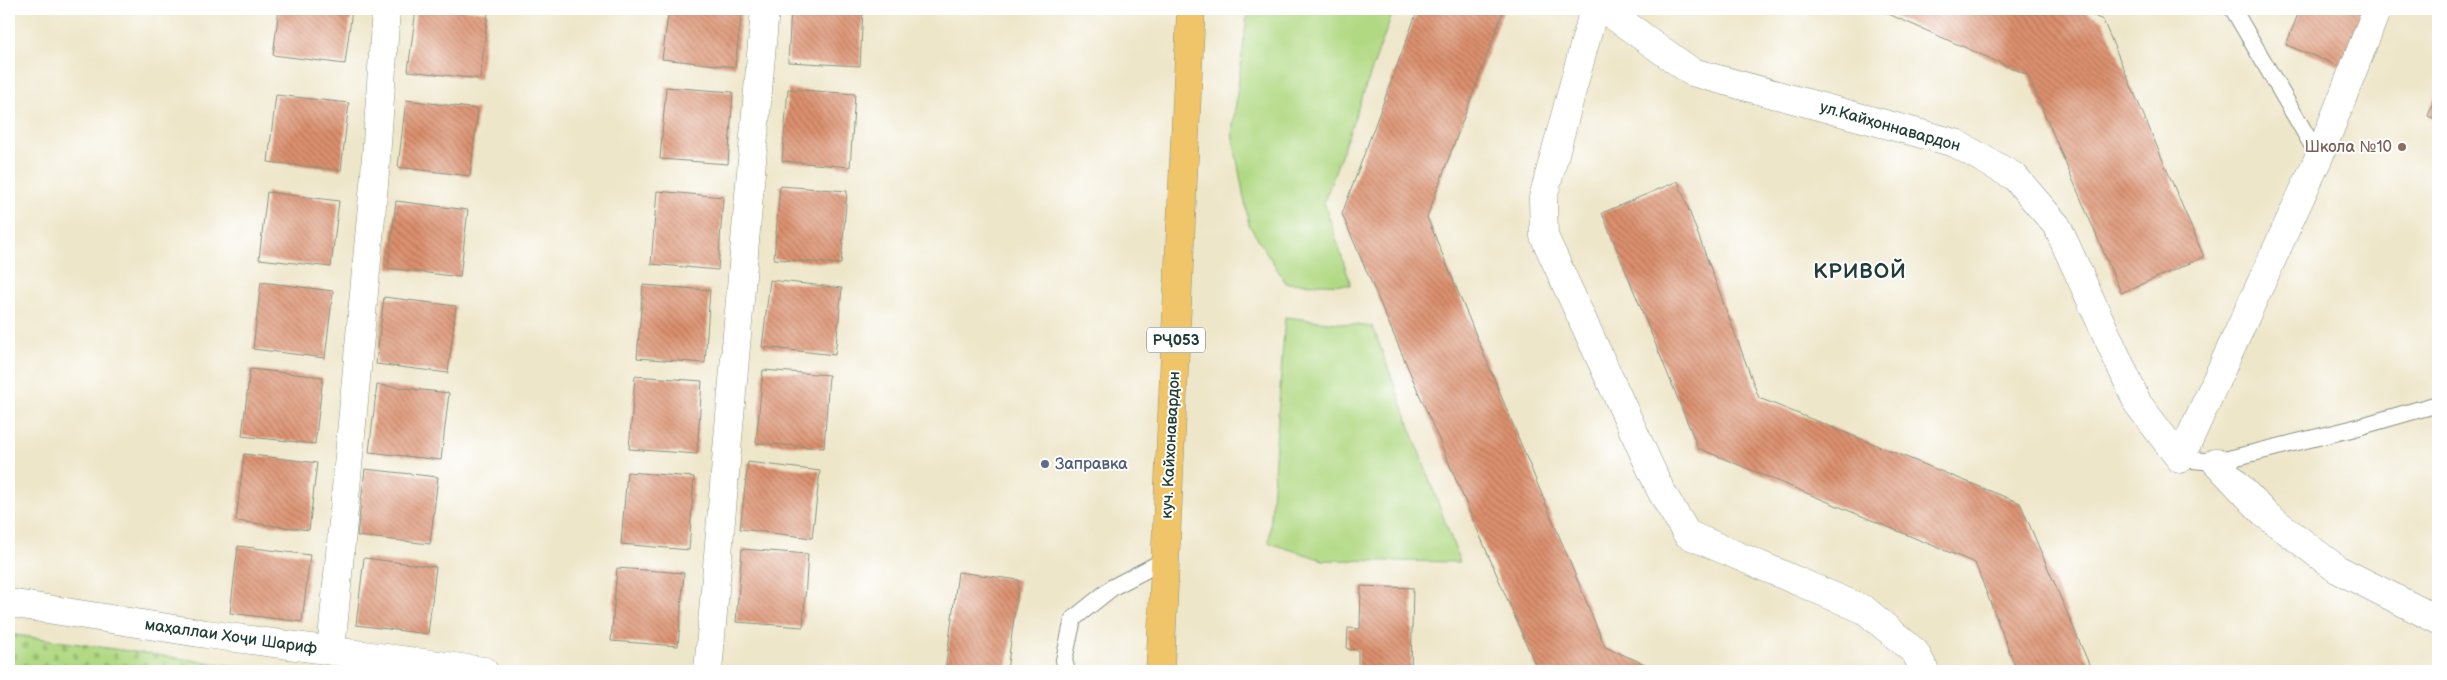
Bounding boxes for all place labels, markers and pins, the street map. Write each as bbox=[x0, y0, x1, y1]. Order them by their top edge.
place label: Школа №10 bbox=[2304, 138, 2392, 157]
marker: Школа №10 bbox=[2396, 141, 2408, 153]
place label: Заправка bbox=[1055, 455, 1128, 474]
marker: Заправка bbox=[1039, 458, 1051, 470]

